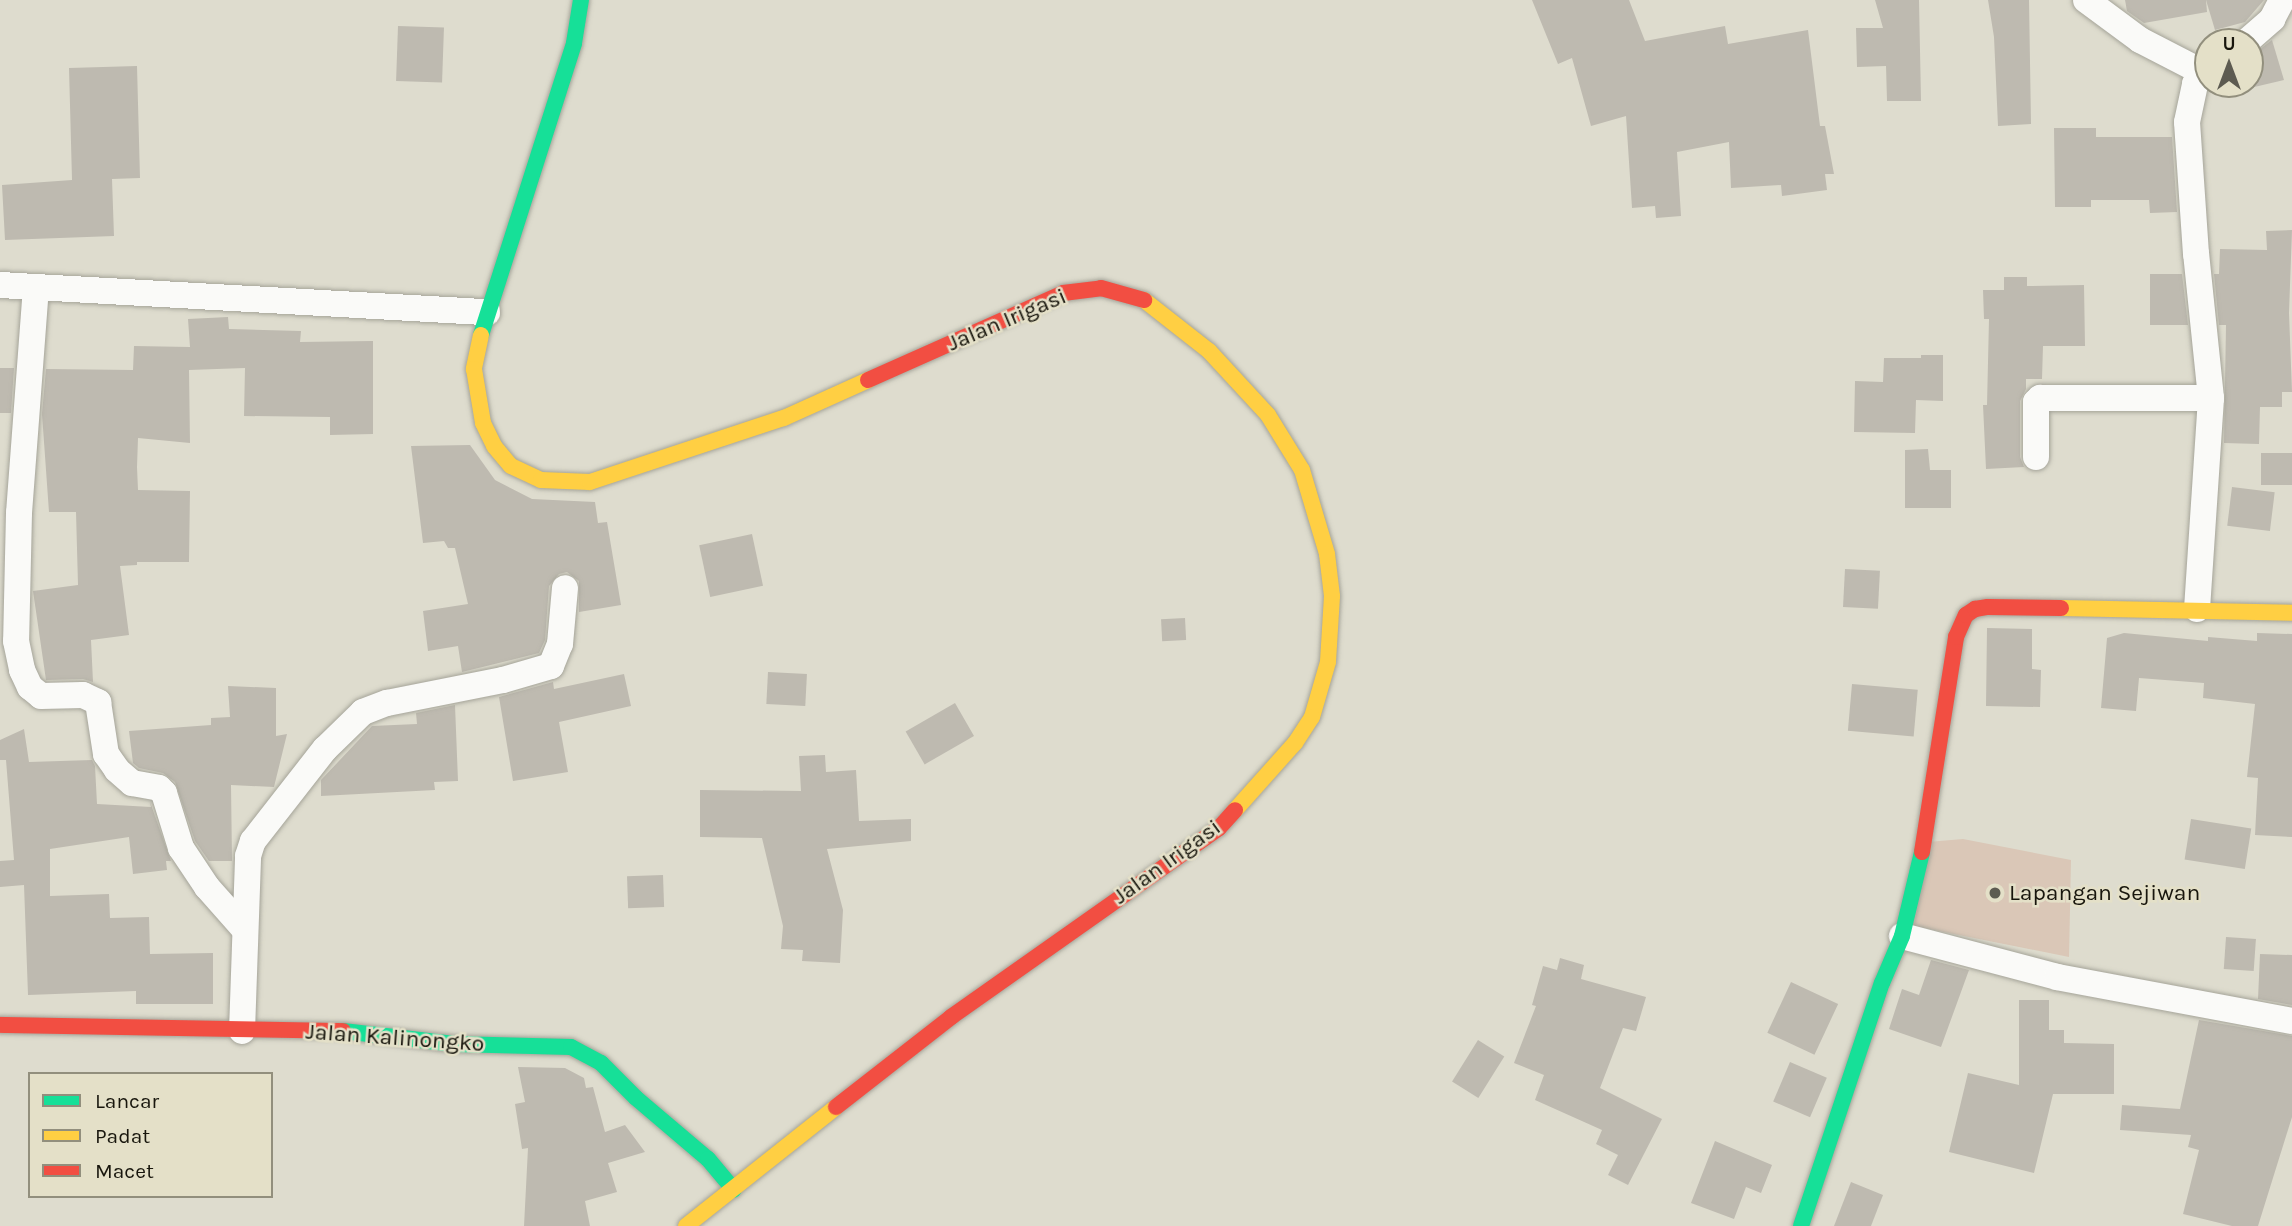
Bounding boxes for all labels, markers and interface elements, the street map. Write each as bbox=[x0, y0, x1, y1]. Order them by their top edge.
north arrow bbox=[2194, 28, 2264, 98]
text: U bbox=[2222, 33, 2236, 55]
street label: Jalan Irigasi bbox=[943, 283, 1071, 357]
street label: Jalan Irigasi bbox=[1108, 814, 1226, 910]
place label: Lapangan Sejiwan bbox=[2009, 879, 2200, 907]
marker: Lapangan Sejiwan bbox=[1987, 885, 2003, 901]
street label: Jalan Kalinongko bbox=[305, 1018, 485, 1058]
legend bbox=[28, 1072, 273, 1198]
text: Lancar bbox=[95, 1089, 159, 1113]
text: Padat bbox=[95, 1124, 150, 1148]
text: Macet bbox=[95, 1159, 154, 1183]

